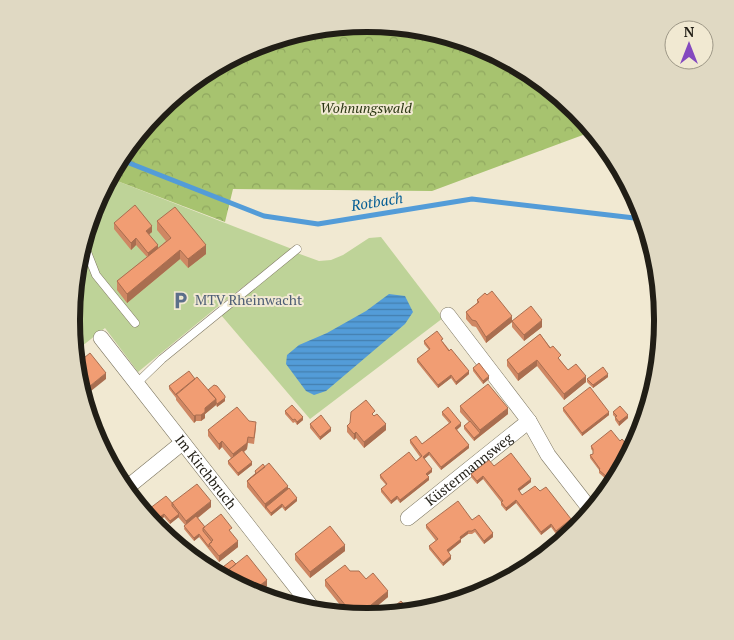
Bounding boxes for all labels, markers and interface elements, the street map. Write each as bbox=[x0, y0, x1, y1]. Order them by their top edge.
north arrow bbox=[664, 20, 714, 70]
text: N bbox=[684, 22, 695, 41]
park label: Wohnungswald bbox=[320, 98, 412, 117]
water label: Rotbach bbox=[348, 187, 404, 215]
parking icon: MTV Rheinwacht bbox=[171, 290, 191, 310]
place label: MTV Rheinwacht bbox=[195, 290, 303, 309]
street label: Küstermannsweg bbox=[421, 428, 517, 510]
street label: Im Kirchbruch bbox=[171, 430, 241, 513]

